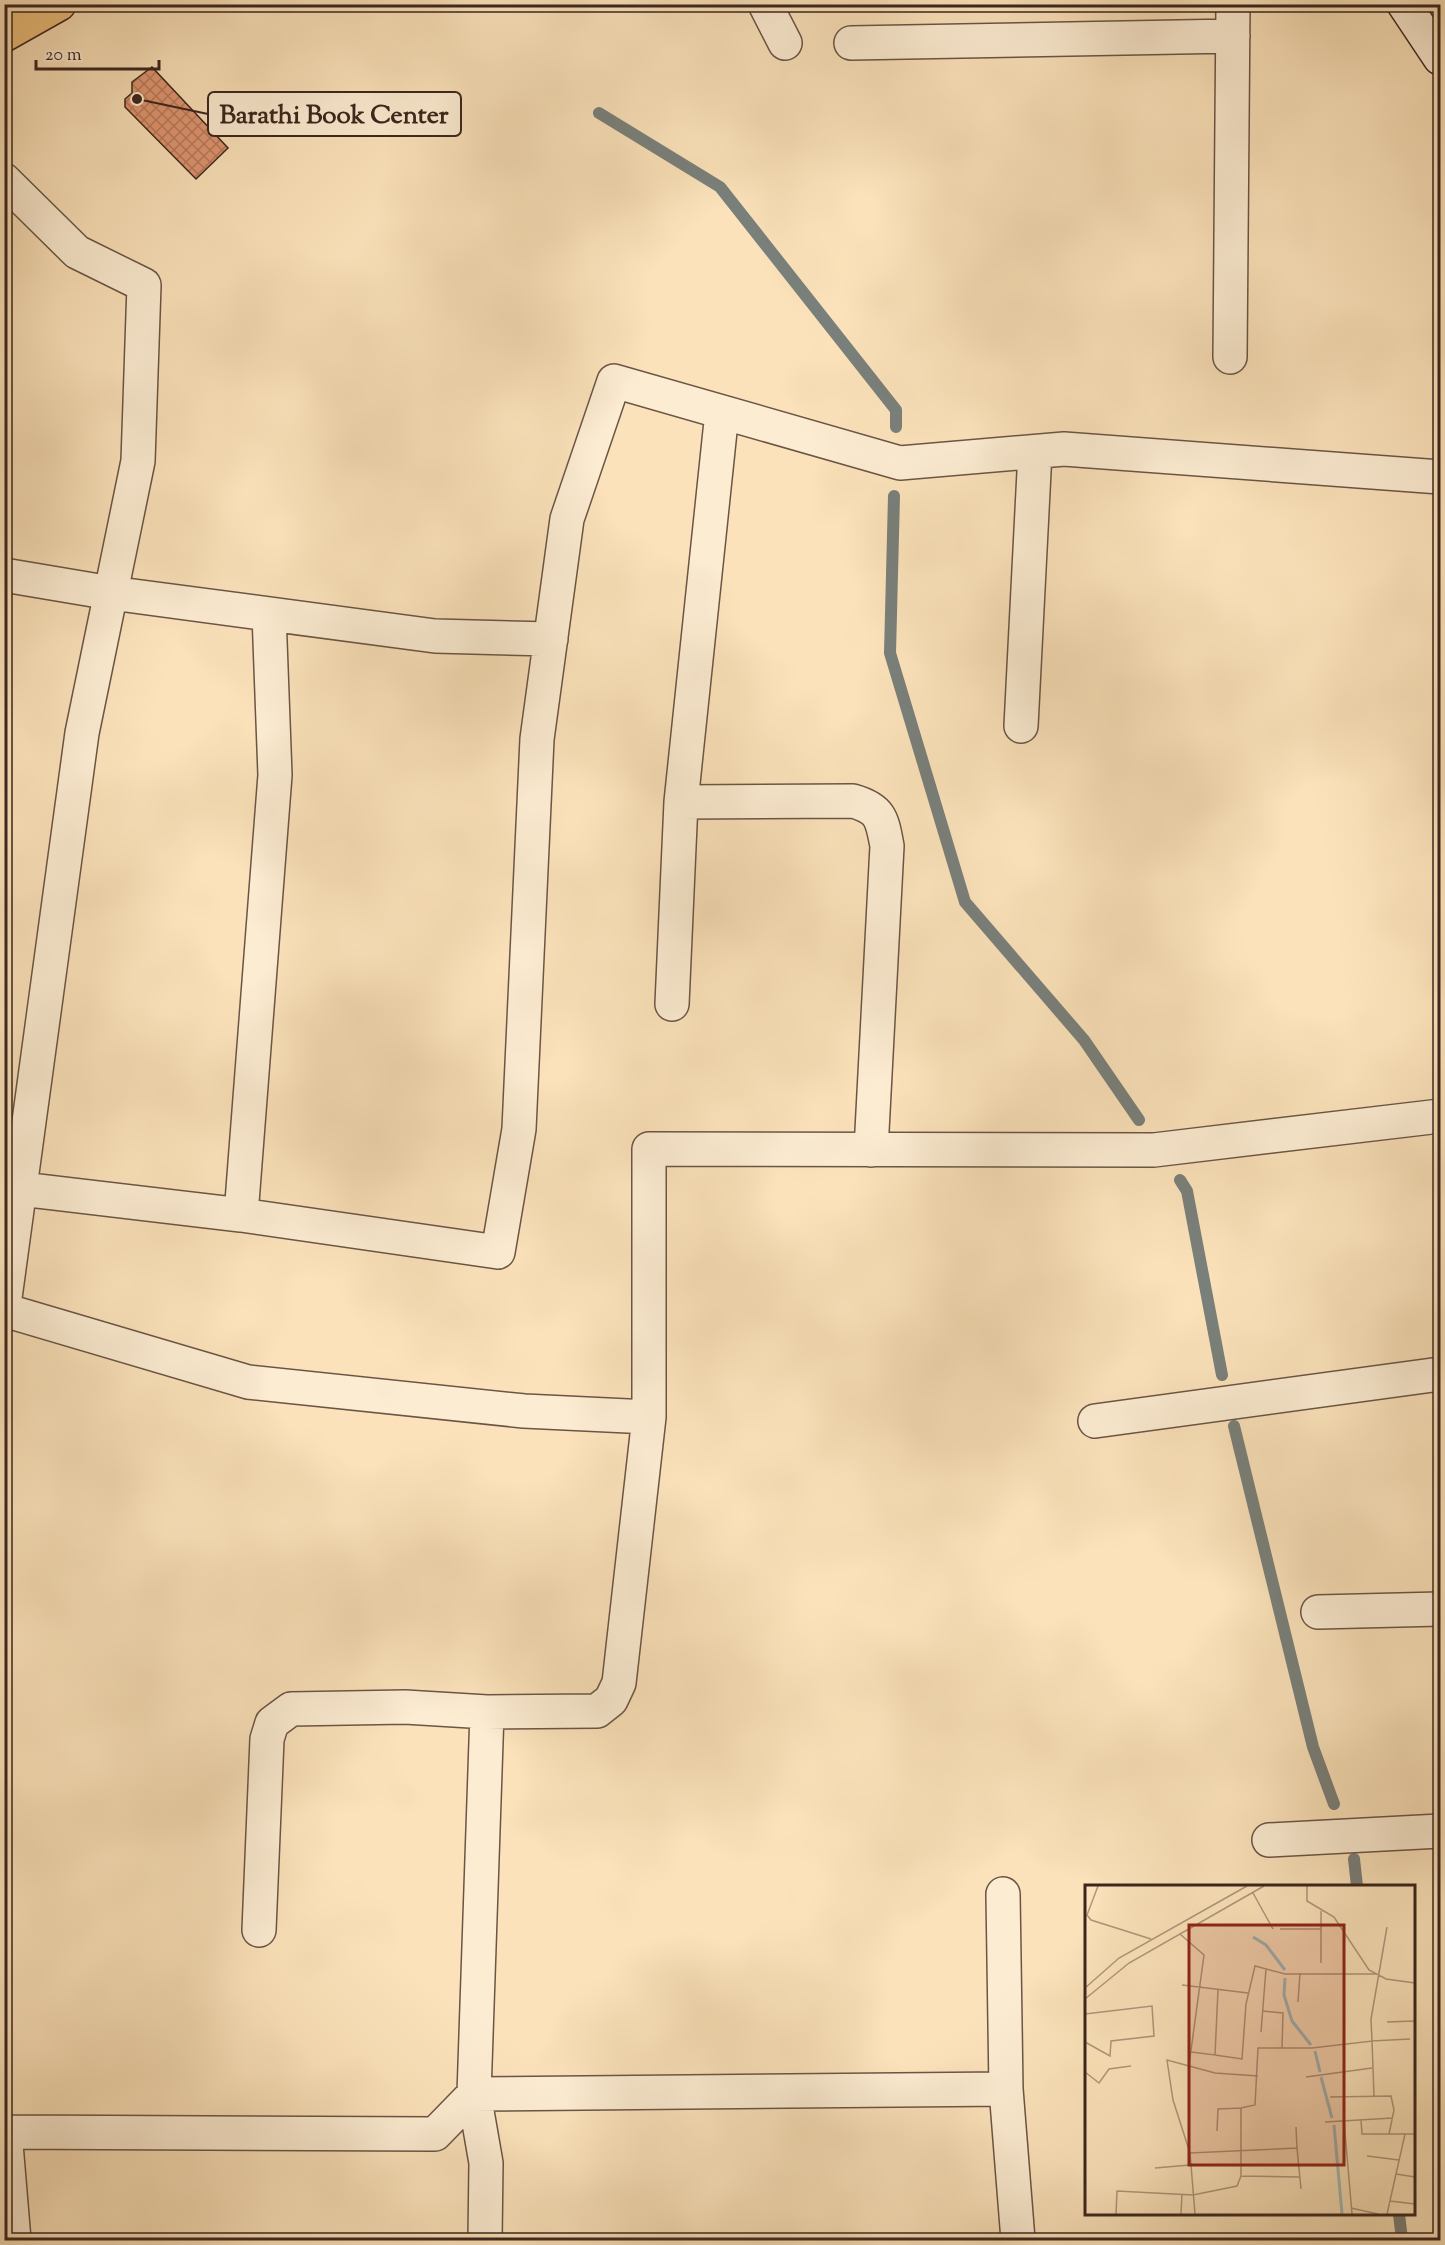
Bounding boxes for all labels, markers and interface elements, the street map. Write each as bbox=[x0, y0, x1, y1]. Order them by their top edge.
scale bar bbox=[36, 33, 159, 71]
text: 20 m bbox=[45, 43, 82, 69]
callout: Barathi Book Center bbox=[208, 92, 461, 136]
text: Barathi Book Center bbox=[219, 98, 449, 135]
inset map bbox=[1085, 1885, 1415, 2215]

